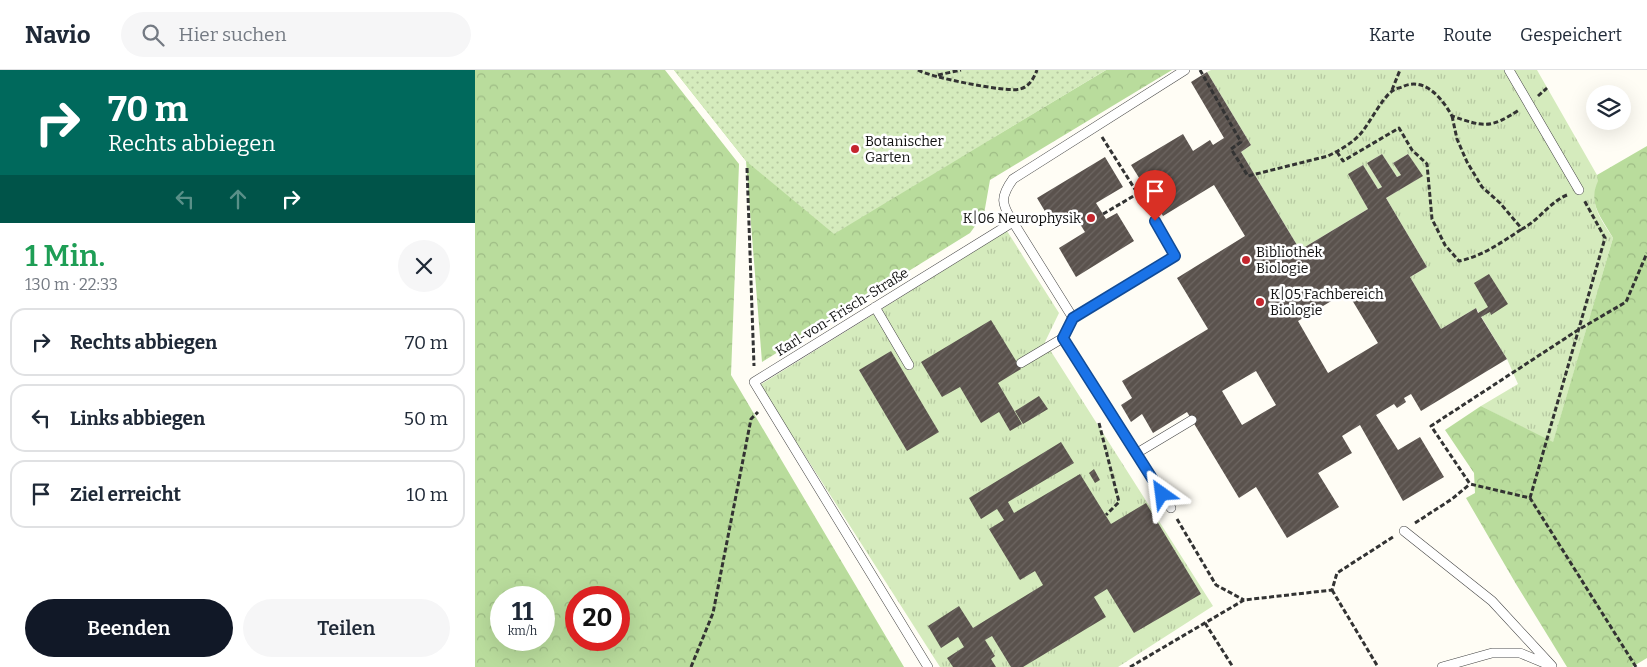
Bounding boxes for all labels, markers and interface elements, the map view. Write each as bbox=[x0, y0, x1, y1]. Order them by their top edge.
search box bbox=[121, 12, 471, 57]
text: Navio bbox=[25, 21, 91, 49]
icon: search bbox=[139, 21, 167, 49]
text: Hier suchen bbox=[179, 23, 286, 46]
text: Karte bbox=[1369, 24, 1415, 46]
text: Route bbox=[1443, 24, 1492, 46]
text: Gespeichert bbox=[1520, 24, 1622, 46]
map controls bbox=[1586, 85, 1631, 130]
button: layers bbox=[1586, 85, 1631, 130]
text: 70 m bbox=[108, 88, 188, 130]
icon: right bbox=[25, 90, 90, 155]
text: Rechts abbiegen bbox=[108, 130, 275, 157]
place label: Botanischer Garten bbox=[865, 133, 944, 166]
marker: Botanischer Garten bbox=[849, 143, 861, 155]
pin bbox=[1134, 170, 1176, 221]
icon: arrive bbox=[1141, 177, 1169, 205]
icon: left bbox=[171, 185, 199, 213]
icon: ahead bbox=[224, 185, 252, 213]
icon: right bbox=[277, 185, 305, 213]
place label: K|06 Neurophysik bbox=[963, 210, 1081, 227]
marker: K|06 Neurophysik bbox=[1085, 212, 1097, 224]
text: 1 Min. bbox=[25, 238, 105, 274]
button: close bbox=[398, 240, 450, 292]
place label: Bibliothek Biologie bbox=[1256, 244, 1323, 277]
marker: Bibliothek Biologie bbox=[1240, 254, 1252, 266]
street label: Karl-von-Frisch-Straße bbox=[772, 264, 912, 360]
text: 130 m · 22:33 bbox=[25, 275, 118, 294]
place label: K|05 Fachbereich Biologie bbox=[1270, 286, 1384, 319]
marker: K|05 Fachbereich Biologie bbox=[1254, 296, 1266, 308]
icon: right bbox=[27, 328, 55, 356]
text: Rechts abbiegen bbox=[70, 331, 217, 354]
text: 70 m bbox=[405, 331, 448, 354]
icon: left bbox=[27, 404, 55, 432]
text: Links abbiegen bbox=[70, 407, 205, 430]
text: 50 m bbox=[404, 407, 448, 430]
position arrow bbox=[1135, 467, 1187, 519]
icon: arrive bbox=[27, 480, 55, 508]
text: Ziel erreicht bbox=[70, 483, 181, 506]
text: 10 m bbox=[406, 483, 448, 506]
speed limit sign: 20 bbox=[565, 586, 630, 651]
text: 11 bbox=[512, 597, 533, 627]
button: Beenden bbox=[25, 599, 233, 657]
button: Teilen bbox=[243, 599, 450, 657]
text: km/h bbox=[508, 624, 537, 638]

